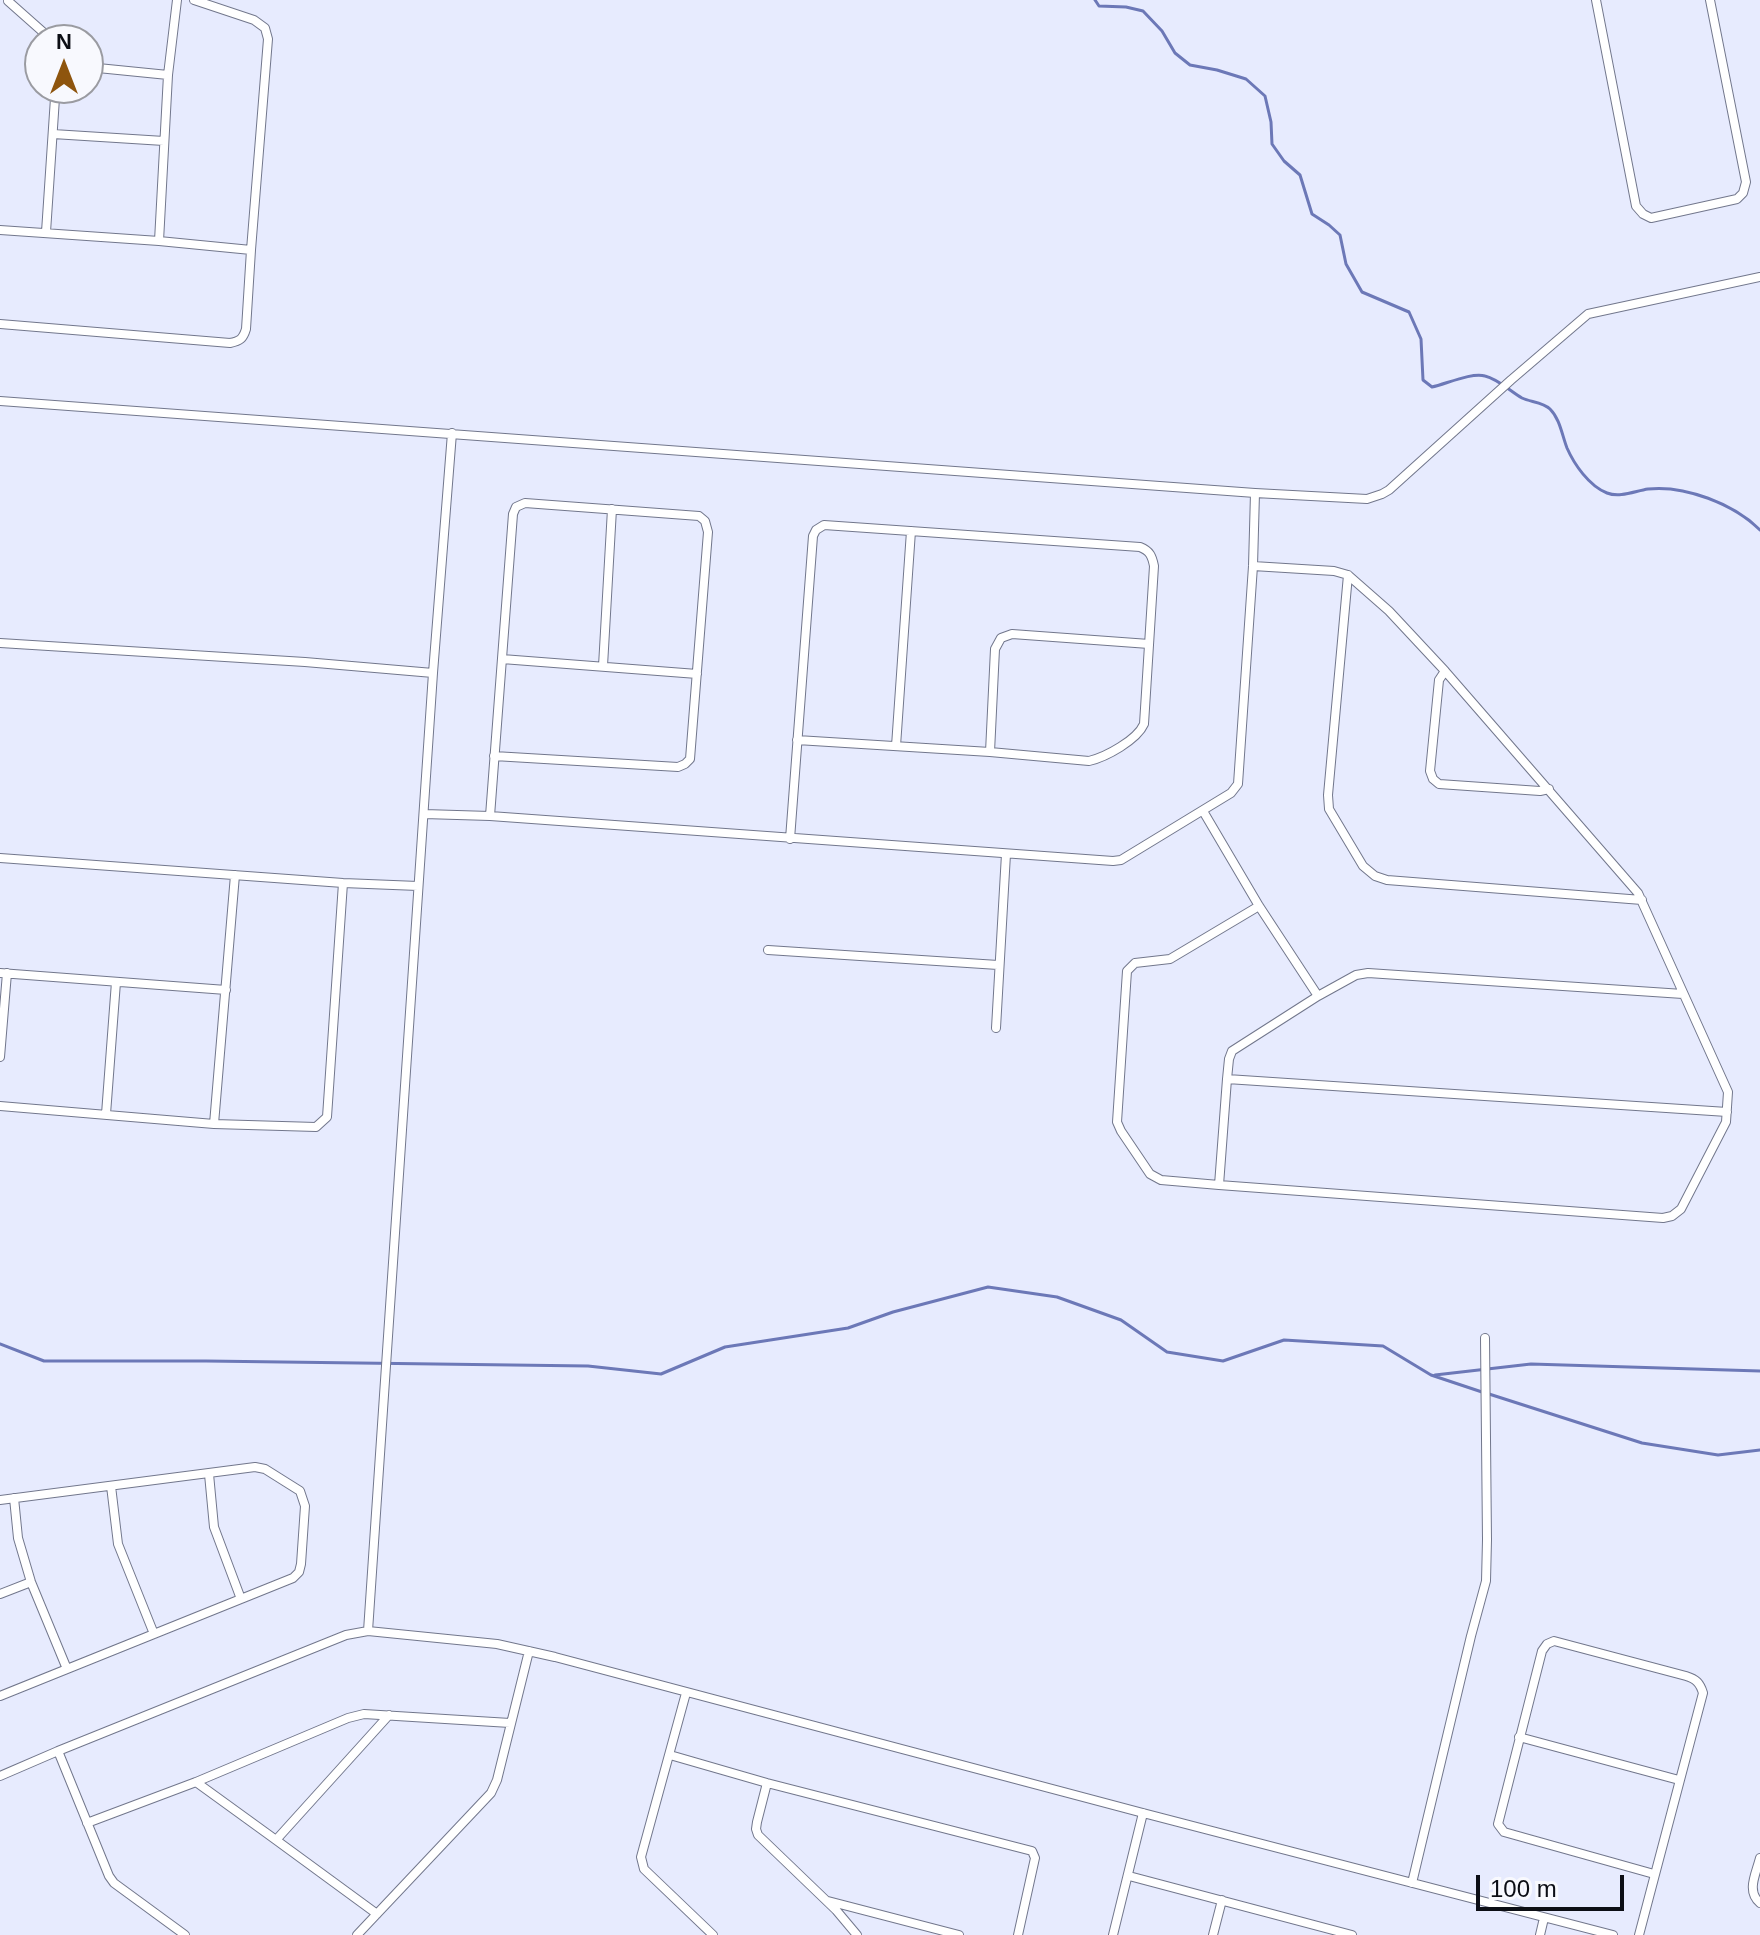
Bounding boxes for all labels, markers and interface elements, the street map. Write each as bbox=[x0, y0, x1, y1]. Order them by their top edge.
north arrow bbox=[24, 24, 104, 104]
text: N bbox=[56, 29, 72, 54]
scale bar bbox=[1480, 1859, 1628, 1909]
text: 100 m bbox=[1490, 1875, 1557, 1902]

